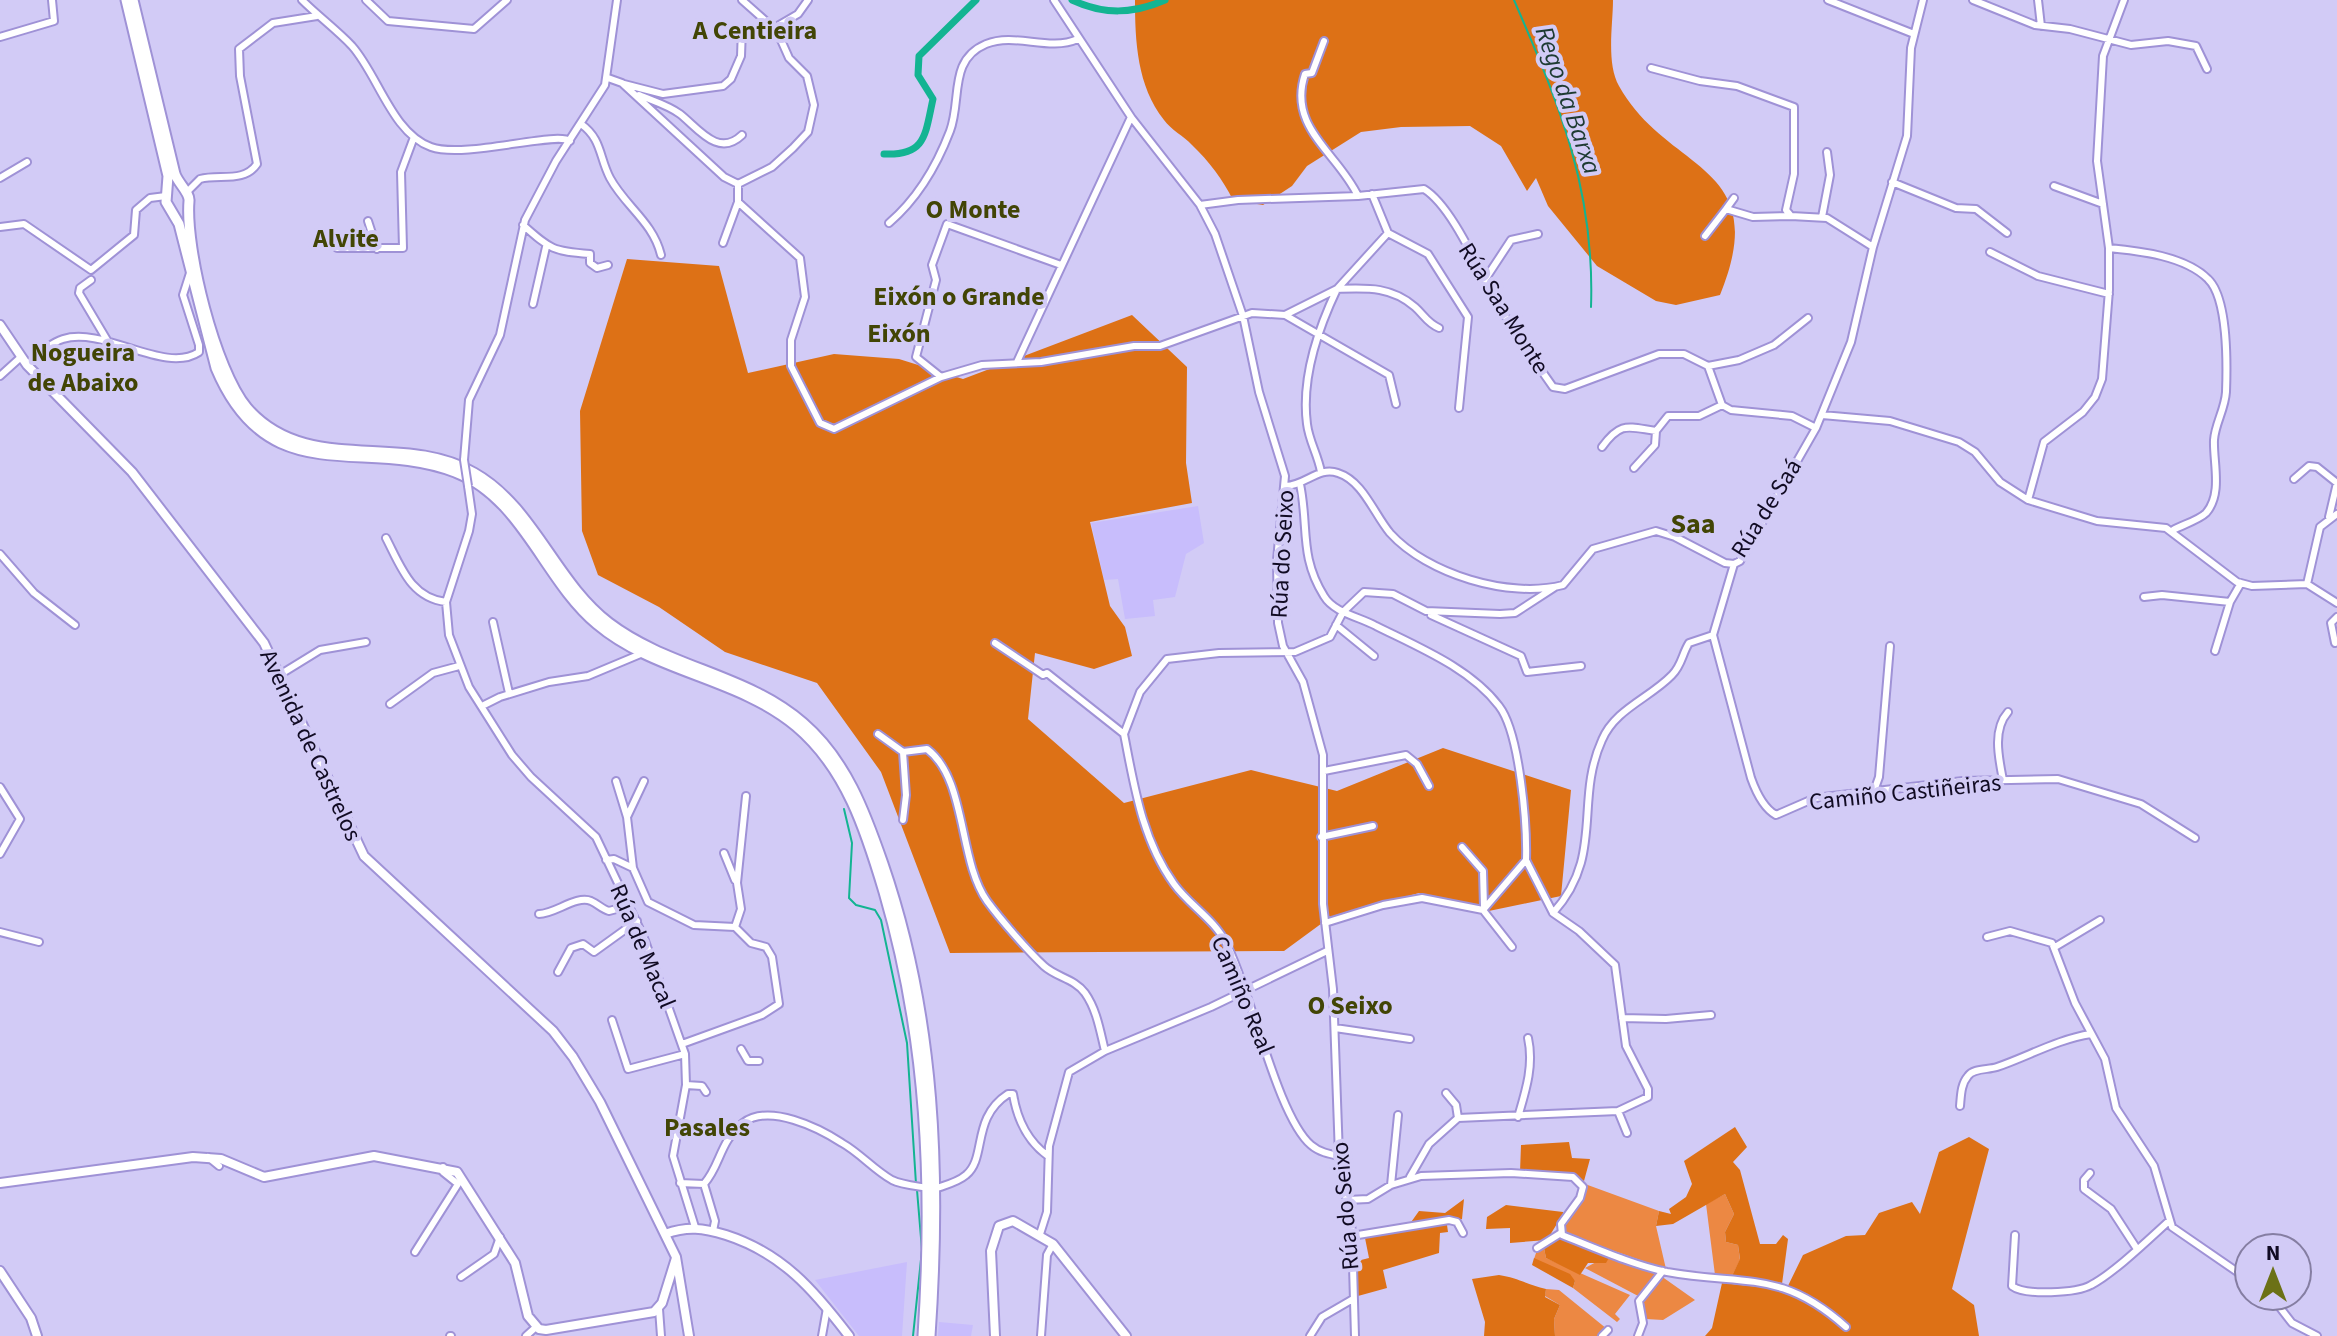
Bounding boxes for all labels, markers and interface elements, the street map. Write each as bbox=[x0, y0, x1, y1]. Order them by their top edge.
district label: A Centieira bbox=[692, 12, 817, 49]
water label: Rego da Barxa bbox=[1526, 21, 1611, 179]
district label: O Monte bbox=[925, 191, 1021, 228]
district label: Alvite bbox=[312, 220, 379, 257]
street label: Rúa Saa Monte bbox=[1449, 236, 1558, 381]
district label: Eixón o Grande bbox=[873, 278, 1045, 315]
district label: Eixón bbox=[867, 315, 931, 352]
district label: Nogueira de Abaixo bbox=[27, 334, 139, 401]
street label: Rúa de Saá bbox=[1722, 452, 1811, 564]
street label: Rúa do Seixo bbox=[1262, 489, 1303, 619]
district label: Saa bbox=[1670, 504, 1716, 544]
street label: Avenida de Castrelos bbox=[251, 644, 370, 847]
street label: Camiño Castiñeiras bbox=[1807, 765, 2003, 820]
street label: Rúa de Macal bbox=[601, 879, 684, 1014]
street label: Camiño Real bbox=[1202, 930, 1283, 1060]
district label: O Seixo bbox=[1307, 987, 1393, 1024]
district label: Pasales bbox=[664, 1109, 750, 1146]
street label: Rúa do Seixo bbox=[1322, 1140, 1369, 1272]
north arrow bbox=[2233, 1232, 2313, 1312]
text: N bbox=[2266, 1237, 2280, 1269]

